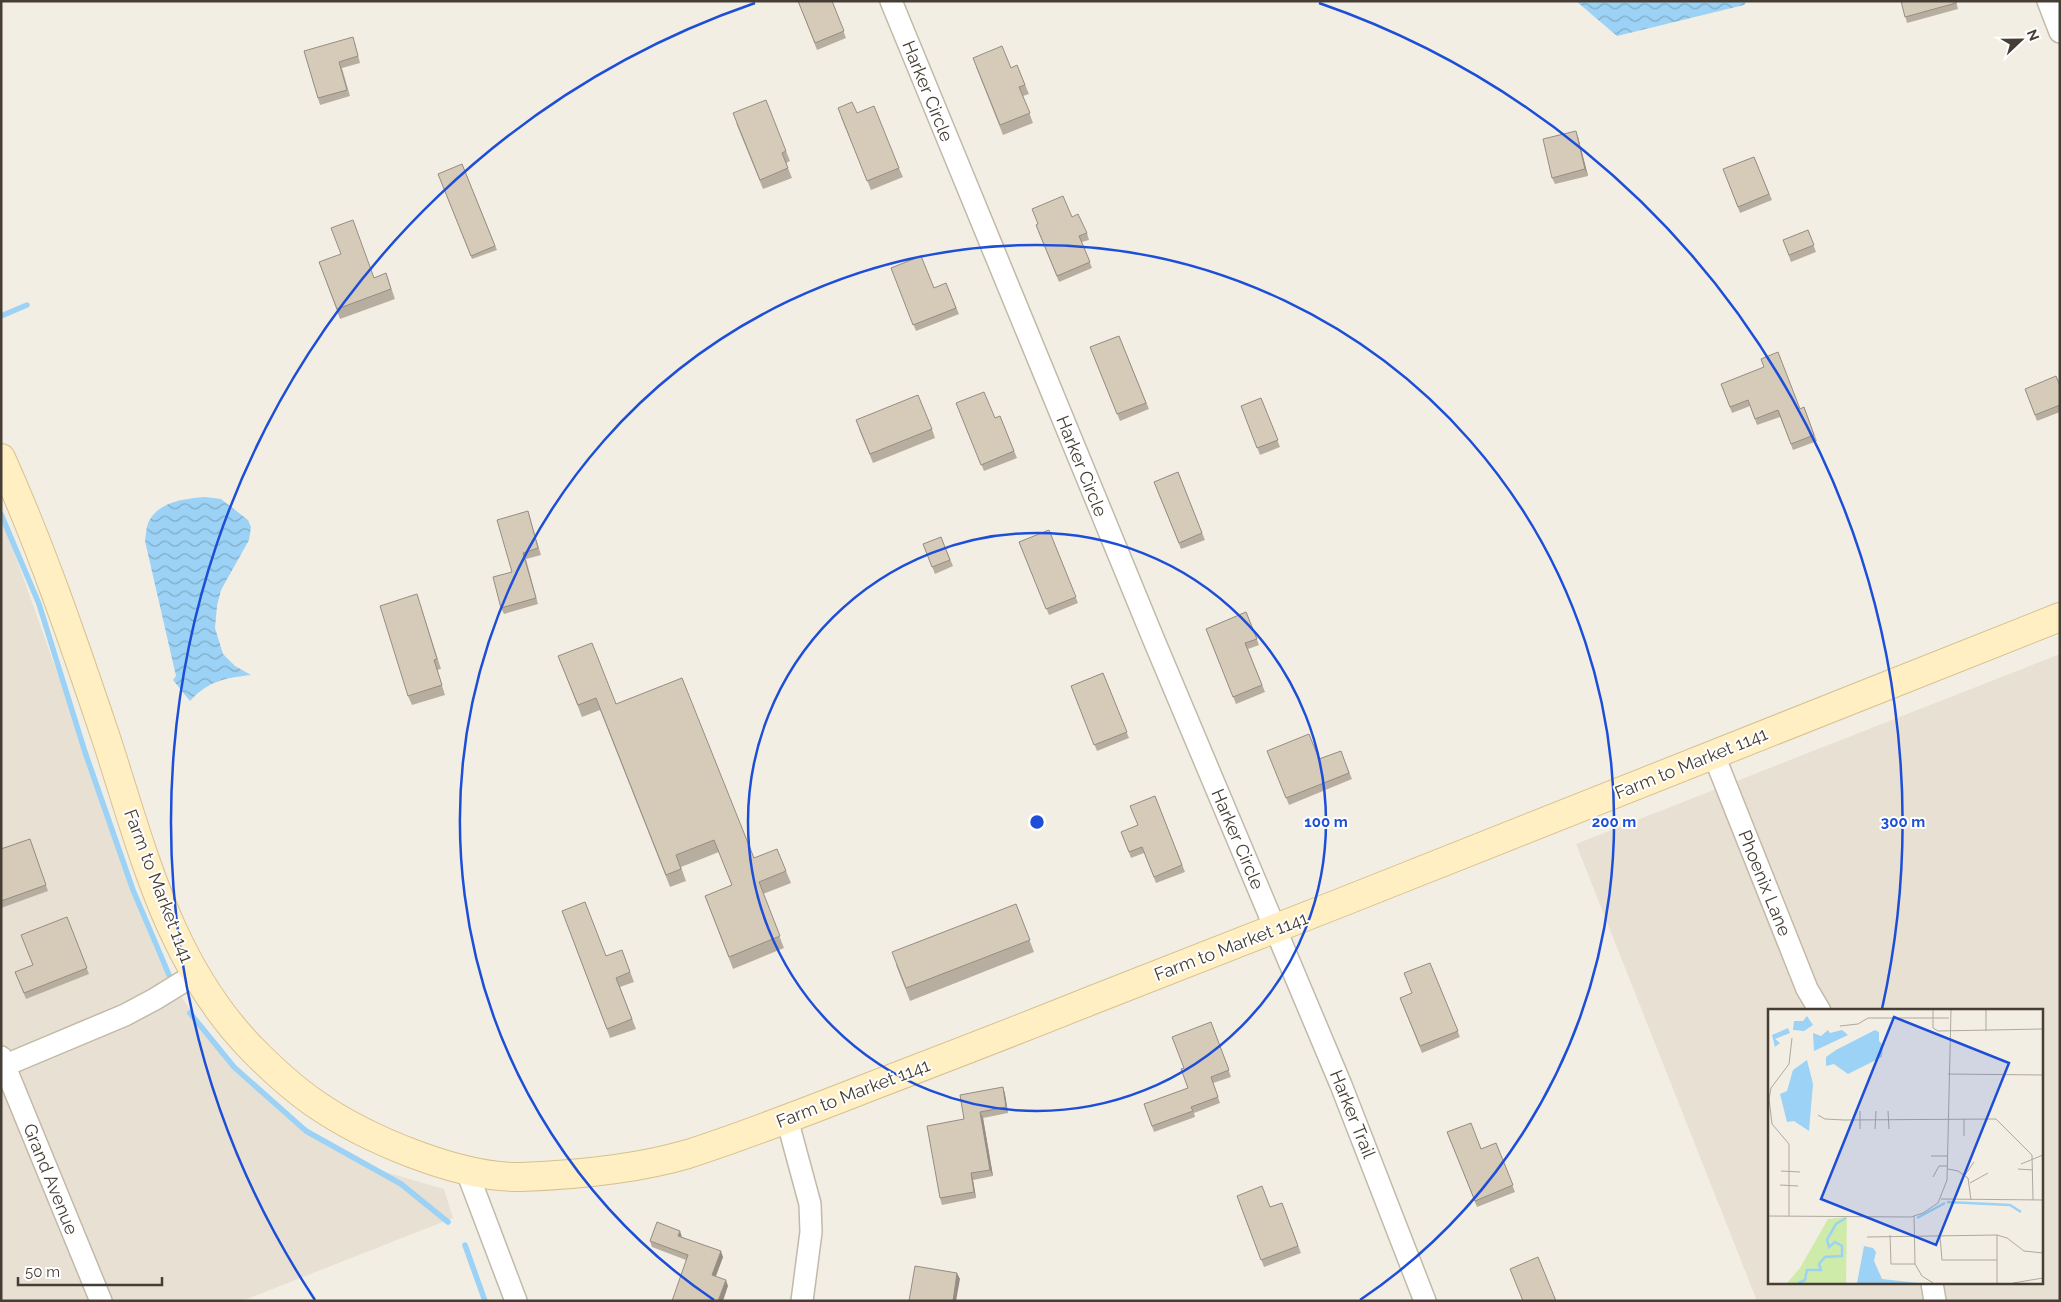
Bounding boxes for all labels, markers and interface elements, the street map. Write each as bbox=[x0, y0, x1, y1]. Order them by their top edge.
north arrow bbox=[1996, 15, 2046, 65]
text: N bbox=[2024, 27, 2042, 43]
street label: Harker Circle bbox=[898, 37, 958, 145]
street label: Harker Circle bbox=[1052, 412, 1112, 520]
street label: Farm to Market 1141 bbox=[1612, 723, 1771, 803]
street label: Harker Circle bbox=[1207, 786, 1269, 893]
street label: Farm to Market 1141 bbox=[120, 806, 198, 966]
centre of rings bbox=[1028, 813, 1046, 831]
text: 100 m bbox=[1304, 813, 1348, 831]
text: 200 m bbox=[1592, 813, 1636, 831]
text: 300 m bbox=[1881, 813, 1925, 831]
street label: Phoenix Lane bbox=[1734, 827, 1796, 939]
street label: Farm to Market 1141 bbox=[1151, 907, 1311, 985]
inset map bbox=[1768, 1009, 2044, 1284]
street label: Farm to Market 1141 bbox=[773, 1054, 933, 1132]
street label: Harker Trail bbox=[1326, 1067, 1380, 1161]
street label: Grand Avenue bbox=[19, 1120, 83, 1238]
scale bar bbox=[18, 1254, 161, 1286]
text: 50 m bbox=[25, 1263, 60, 1281]

